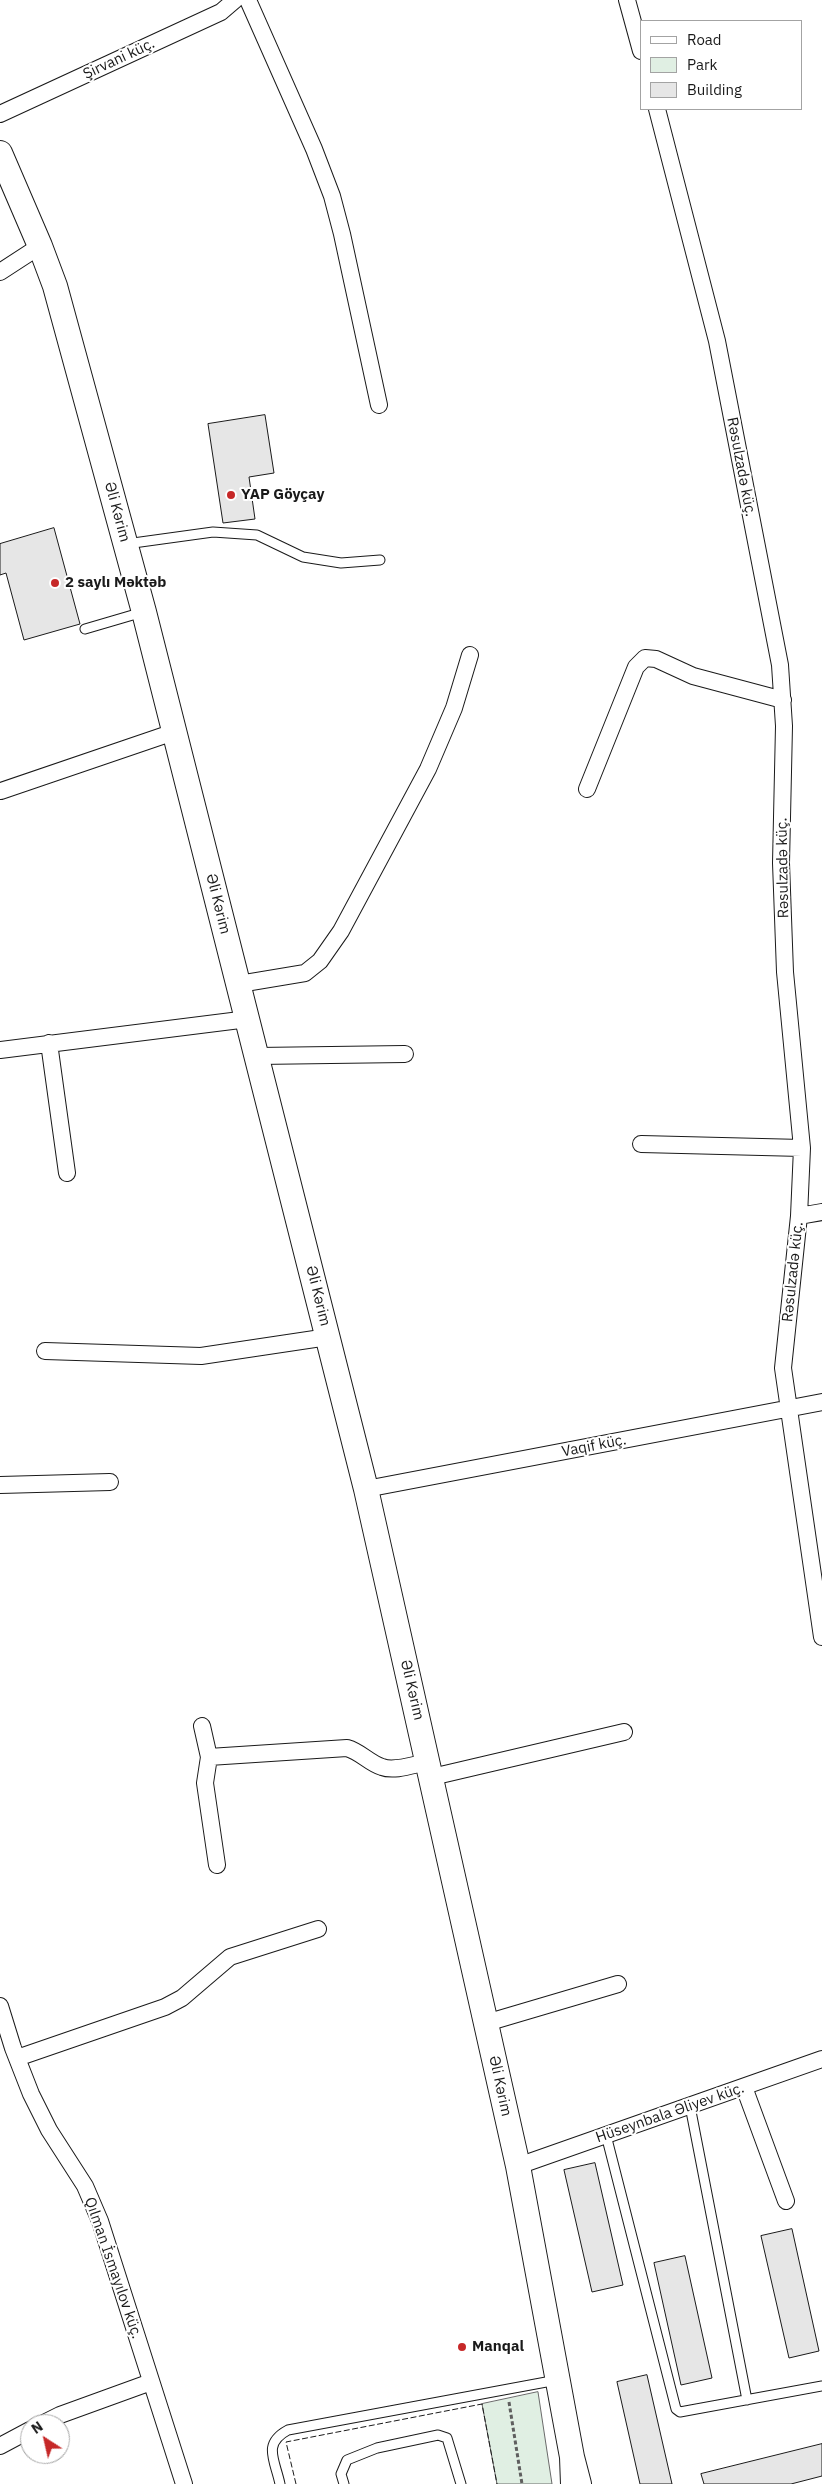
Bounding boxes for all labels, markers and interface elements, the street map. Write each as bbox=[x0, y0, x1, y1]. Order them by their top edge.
legend bbox=[640, 20, 802, 110]
text: Road bbox=[687, 30, 722, 49]
street label: Şirvani küç. bbox=[80, 35, 158, 83]
text: Park bbox=[687, 55, 717, 74]
text: Building bbox=[687, 80, 742, 99]
street label: Rəsulzadə küç. bbox=[723, 416, 759, 518]
street label: Əli Kərim bbox=[100, 480, 134, 544]
place label: YAP Göyçay bbox=[241, 486, 324, 504]
marker: YAP Göyçay bbox=[225, 489, 237, 501]
place label: 2 saylı Məktəb bbox=[65, 574, 166, 592]
marker: 2 saylı Məktəb bbox=[49, 577, 61, 589]
street label: Rəsulzadə küç. bbox=[773, 817, 793, 919]
street label: Əli Kərim bbox=[202, 872, 234, 936]
street label: Rəsulzadə küç. bbox=[779, 1221, 807, 1323]
street label: Əli Kərim bbox=[302, 1264, 334, 1328]
street label: Vaqif küç. bbox=[560, 1431, 628, 1461]
street label: Əli Kərim bbox=[396, 1658, 428, 1722]
street label: Əli Kərim bbox=[485, 2054, 515, 2118]
street label: Hüseynbala Əliyev küç. bbox=[593, 2079, 747, 2147]
street label: Qılman İsmayılov küç. bbox=[80, 2195, 146, 2341]
place label: Manqal bbox=[472, 2338, 524, 2356]
marker: Manqal bbox=[456, 2341, 468, 2353]
north arrow bbox=[20, 2414, 70, 2464]
text: N bbox=[28, 2417, 46, 2438]

